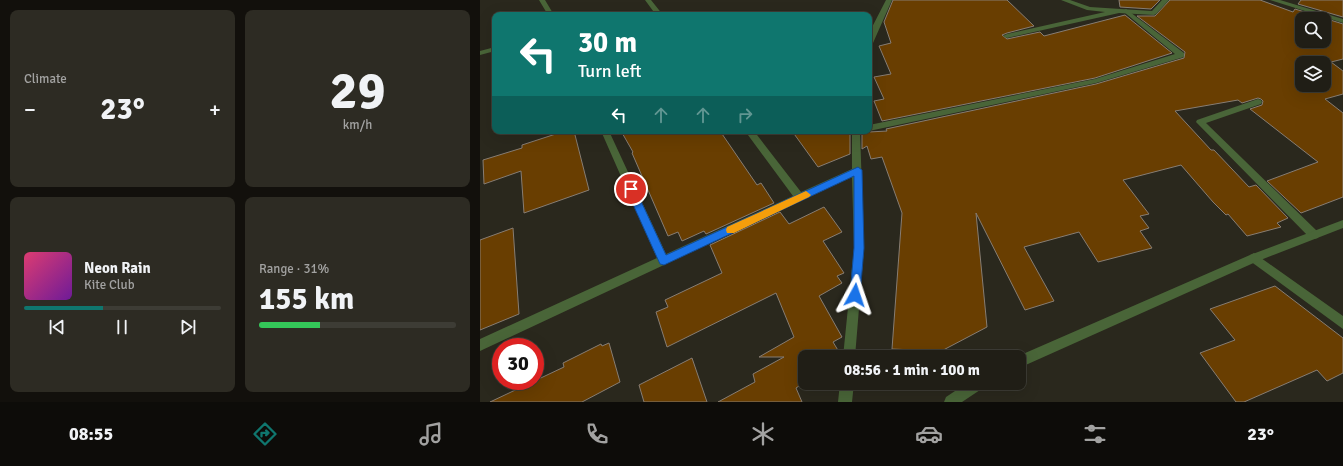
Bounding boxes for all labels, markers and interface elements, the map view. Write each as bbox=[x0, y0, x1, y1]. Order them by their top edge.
map controls bbox=[1295, 12, 1331, 92]
button: search bbox=[1295, 12, 1331, 48]
text: 30 m bbox=[578, 26, 637, 60]
icon: left bbox=[512, 28, 564, 80]
button: layers bbox=[1295, 56, 1331, 92]
text: 29 bbox=[329, 59, 386, 123]
text: Turn left bbox=[578, 60, 641, 82]
text: Climate bbox=[24, 71, 67, 87]
text: 23° bbox=[100, 91, 145, 128]
text: − bbox=[24, 96, 36, 123]
text: + bbox=[209, 96, 221, 123]
icon: left bbox=[608, 104, 630, 126]
icon: ahead bbox=[650, 104, 672, 126]
icon: ahead bbox=[692, 104, 714, 126]
icon: right bbox=[734, 104, 756, 126]
text: km/h bbox=[343, 117, 372, 133]
pin bbox=[614, 172, 648, 206]
icon: arrive bbox=[620, 178, 642, 200]
text: Neon Rain bbox=[84, 259, 151, 277]
text: Range · 31% bbox=[259, 261, 329, 277]
position arrow bbox=[834, 274, 876, 316]
text: Kite Club bbox=[84, 277, 135, 293]
text: 155 km bbox=[259, 281, 354, 318]
icon: previous bbox=[46, 316, 68, 338]
icon: pause bbox=[111, 316, 133, 338]
icon: next bbox=[177, 316, 199, 338]
speed limit sign: 30 bbox=[492, 338, 544, 390]
text: 08:56 · 1 min · 100 m bbox=[844, 361, 980, 379]
icon: directions bbox=[251, 420, 279, 448]
icon: music bbox=[417, 420, 445, 448]
icon: phone bbox=[583, 420, 611, 448]
icon: climate bbox=[749, 420, 777, 448]
icon: car bbox=[915, 420, 943, 448]
icon: filters bbox=[1081, 420, 1109, 448]
text: 08:55 bbox=[69, 423, 113, 445]
text: 23° bbox=[1247, 423, 1274, 445]

